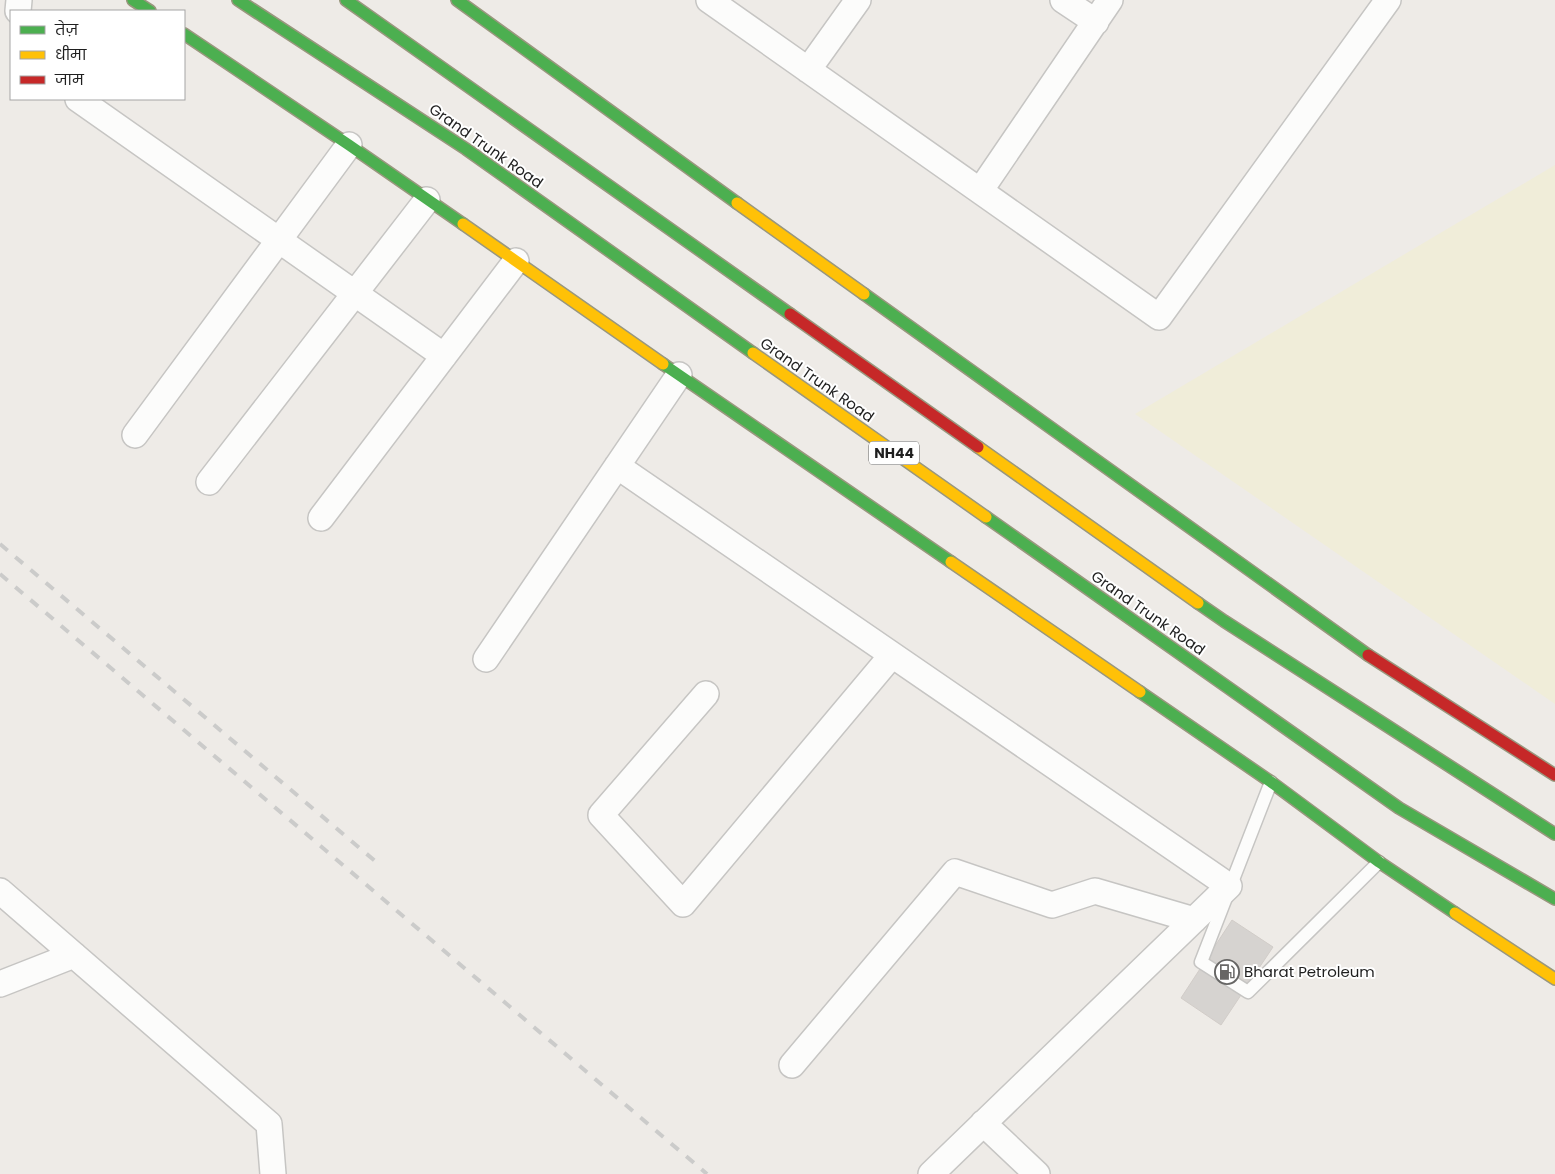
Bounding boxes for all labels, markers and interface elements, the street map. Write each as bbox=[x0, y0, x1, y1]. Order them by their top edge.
legend bbox=[10, 10, 185, 100]
text: तेज़ bbox=[54, 19, 78, 40]
text: धीमा bbox=[55, 44, 87, 65]
text: जाम bbox=[54, 69, 85, 90]
street label: Grand Trunk Road bbox=[425, 98, 548, 193]
street label: Grand Trunk Road bbox=[756, 332, 879, 427]
road number: NH44 bbox=[869, 442, 919, 464]
street label: Grand Trunk Road bbox=[1087, 565, 1210, 660]
fuel station icon: Bharat Petroleum bbox=[1214, 959, 1240, 985]
place label: Bharat Petroleum bbox=[1244, 961, 1375, 982]

